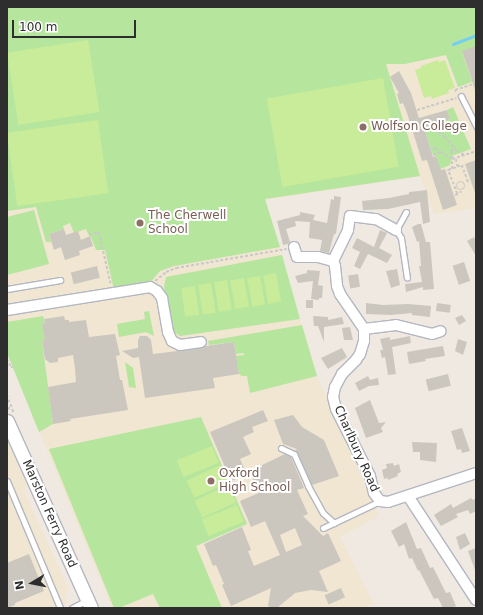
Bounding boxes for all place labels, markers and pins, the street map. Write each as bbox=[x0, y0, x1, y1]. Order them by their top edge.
place label: Wolfson College bbox=[371, 120, 467, 134]
marker: Wolfson College bbox=[358, 122, 368, 132]
place label: The Cherwell School bbox=[148, 209, 226, 237]
marker: The Cherwell School bbox=[135, 218, 145, 228]
place label: Oxford High School bbox=[219, 467, 290, 495]
marker: Oxford High School bbox=[206, 476, 216, 486]

